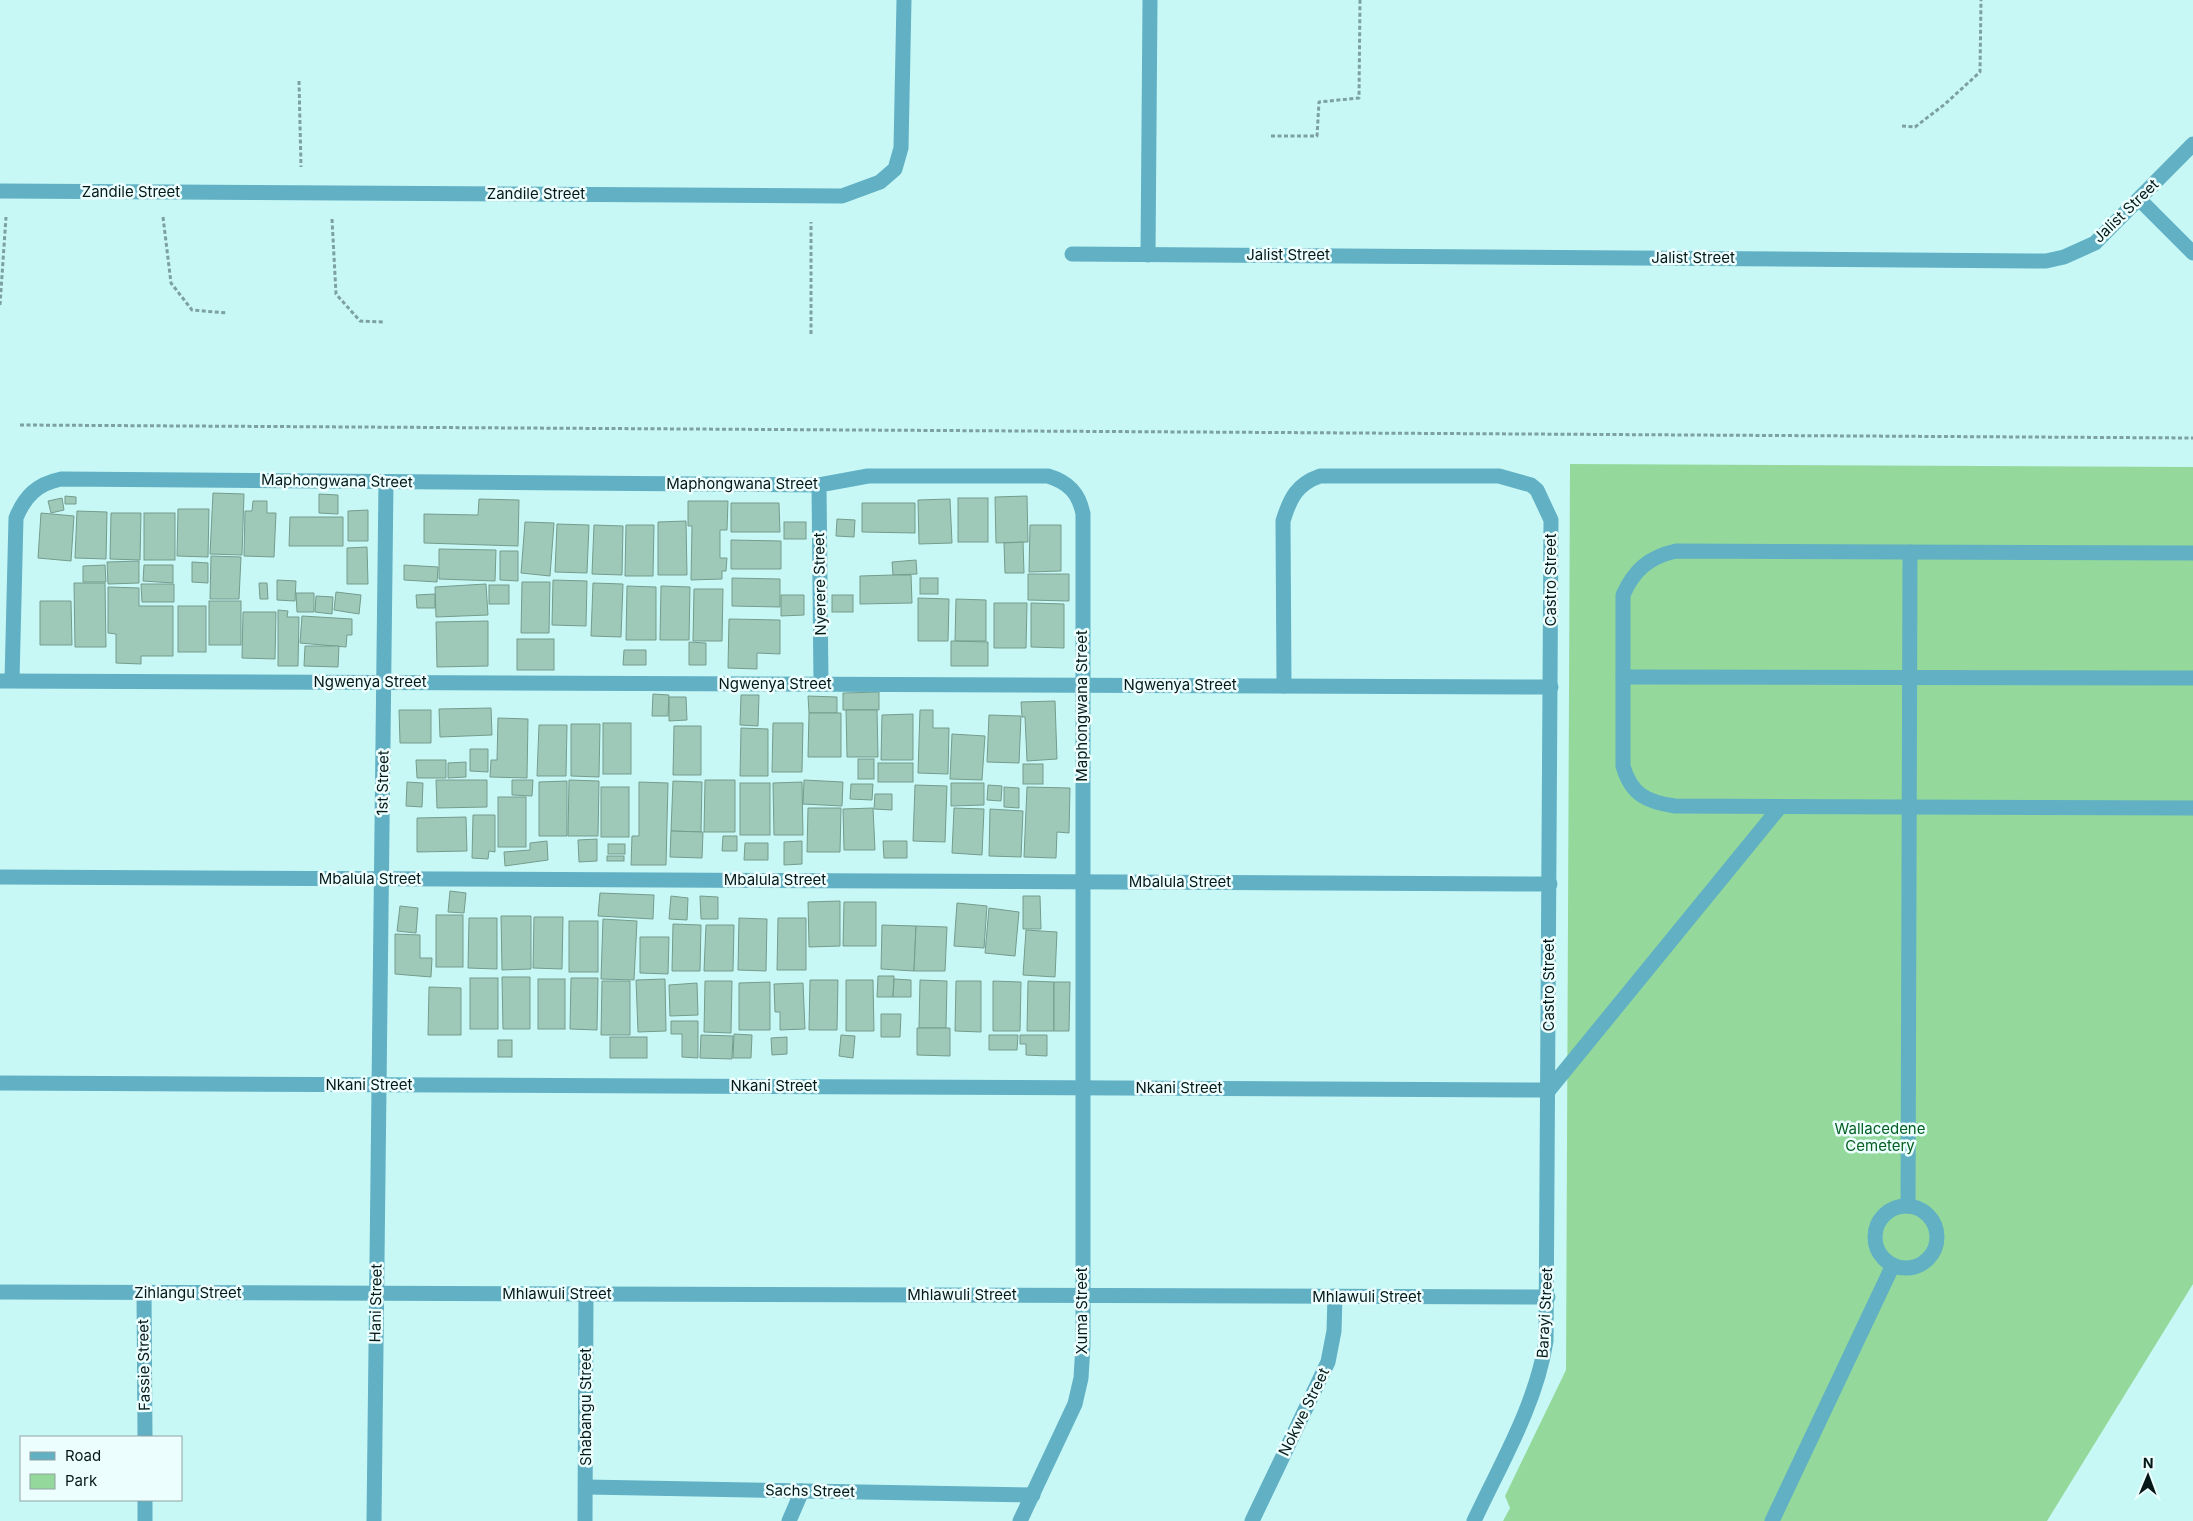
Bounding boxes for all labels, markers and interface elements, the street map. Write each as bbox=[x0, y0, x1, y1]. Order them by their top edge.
street label: Jalist Street bbox=[2089, 175, 2162, 247]
street label: Zandile Street bbox=[82, 182, 180, 201]
street label: Zandile Street bbox=[487, 184, 585, 203]
street label: Jalist Street bbox=[1246, 245, 1330, 264]
street label: Jalist Street bbox=[1651, 248, 1735, 267]
street label: Maphongwana Street bbox=[261, 470, 413, 491]
street label: Maphongwana Street bbox=[666, 474, 818, 493]
street label: Nyerere Street bbox=[809, 532, 830, 636]
street label: Castro Street bbox=[1541, 533, 1560, 627]
street label: Maphongwana Street bbox=[1072, 630, 1091, 782]
street label: Ngwenya Street bbox=[313, 672, 427, 691]
street label: Ngwenya Street bbox=[718, 674, 832, 693]
street label: Ngwenya Street bbox=[1123, 675, 1237, 694]
street label: 1st Street bbox=[372, 750, 393, 816]
street label: Mbalula Street bbox=[319, 869, 421, 888]
street label: Mbalula Street bbox=[724, 870, 826, 889]
street label: Mbalula Street bbox=[1129, 872, 1231, 891]
street label: Castro Street bbox=[1539, 938, 1558, 1032]
street label: Nkani Street bbox=[326, 1075, 413, 1094]
street label: Nkani Street bbox=[731, 1076, 818, 1095]
street label: Nkani Street bbox=[1136, 1078, 1223, 1097]
park label: Wallacedene Cemetery bbox=[1835, 1119, 1925, 1155]
street label: Hani Street bbox=[365, 1263, 386, 1342]
street label: Xuma Street bbox=[1072, 1267, 1091, 1355]
street label: Barayi Street bbox=[1533, 1267, 1556, 1359]
street label: Zihlangu Street bbox=[134, 1283, 242, 1302]
street label: Mhlawuli Street bbox=[502, 1284, 612, 1303]
street label: Mhlawuli Street bbox=[907, 1285, 1017, 1304]
street label: Mhlawuli Street bbox=[1312, 1287, 1422, 1306]
street label: Fassie Street bbox=[133, 1319, 154, 1411]
street label: Shabangu Street bbox=[576, 1348, 595, 1466]
street label: Nokwe Street bbox=[1274, 1364, 1333, 1459]
legend bbox=[20, 1436, 182, 1501]
text: Road bbox=[65, 1446, 101, 1465]
north arrow bbox=[2123, 1451, 2173, 1501]
text: N bbox=[2143, 1454, 2154, 1471]
text: Park bbox=[65, 1471, 98, 1490]
street label: Sachs Street bbox=[765, 1480, 855, 1501]

